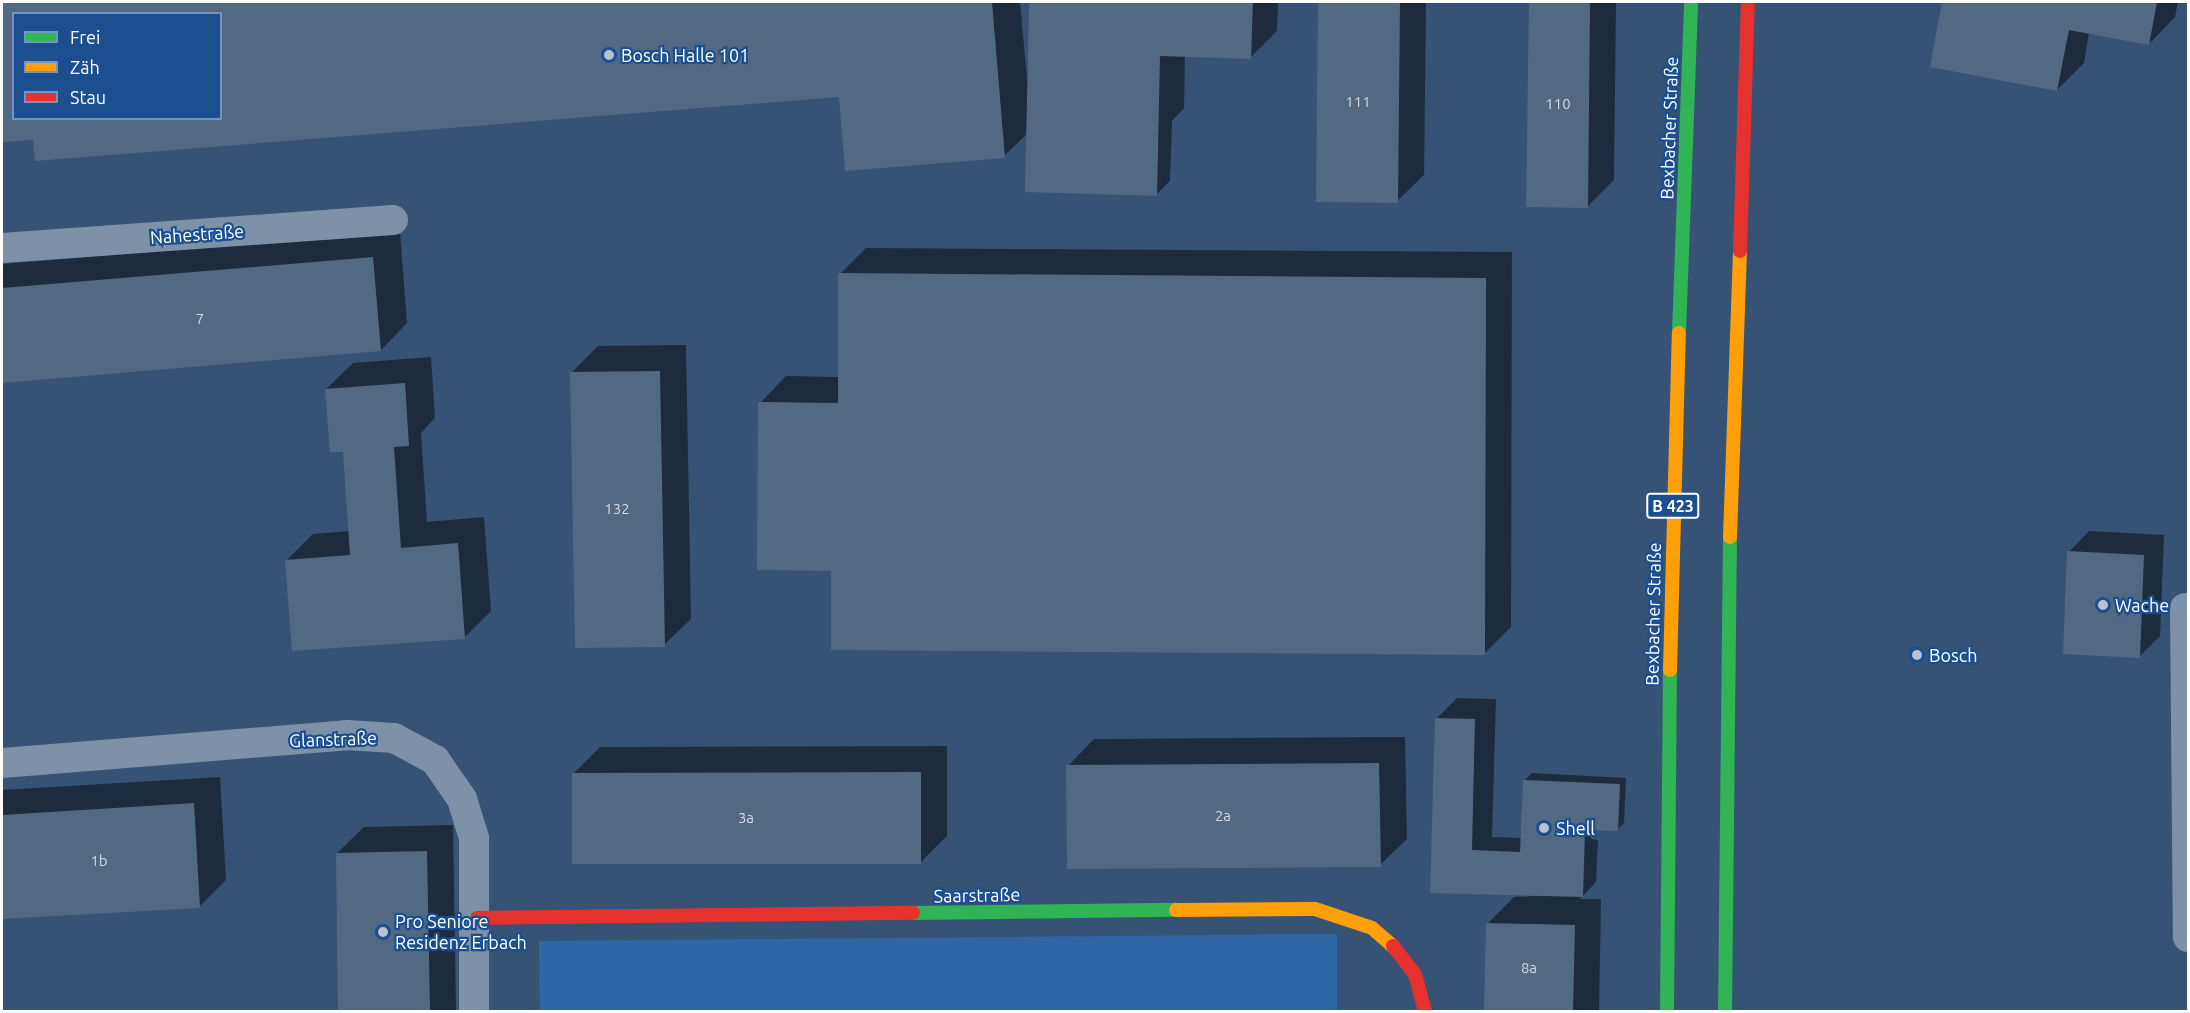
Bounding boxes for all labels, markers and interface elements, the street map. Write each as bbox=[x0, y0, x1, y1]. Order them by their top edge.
legend bbox=[12, 12, 222, 120]
text: Frei bbox=[70, 27, 100, 47]
place label: Bosch Halle 101 bbox=[621, 44, 749, 66]
marker: Bosch Halle 101 bbox=[602, 48, 616, 62]
street label: Bexbacher Straße bbox=[1656, 56, 1682, 200]
text: Zäh bbox=[70, 57, 100, 77]
text: Stau bbox=[70, 87, 106, 107]
house number: 111 bbox=[1345, 93, 1371, 111]
house number: 110 bbox=[1545, 95, 1571, 113]
street label: Nahestraße bbox=[149, 220, 245, 248]
house number: 7 bbox=[196, 310, 204, 328]
road number: B 423 bbox=[1646, 493, 1700, 519]
house number: 132 bbox=[604, 500, 630, 518]
street label: Bexbacher Straße bbox=[1641, 542, 1665, 686]
place label: Wache bbox=[2115, 594, 2169, 616]
marker: Wache bbox=[2096, 598, 2110, 612]
place label: Bosch bbox=[1929, 644, 1977, 666]
marker: Bosch bbox=[1910, 648, 1924, 662]
street label: Glanstraße bbox=[289, 727, 377, 751]
house number: 2a bbox=[1215, 807, 1231, 825]
house number: 3a bbox=[738, 809, 754, 827]
place label: Shell bbox=[1556, 817, 1595, 839]
marker: Shell bbox=[1537, 821, 1551, 835]
house number: 1b bbox=[90, 852, 108, 870]
street label: Saarstraße bbox=[934, 883, 1020, 907]
place label: Pro Seniore Residenz Erbach bbox=[395, 911, 527, 954]
marker: Pro Seniore Residenz Erbach bbox=[376, 925, 390, 939]
house number: 8a bbox=[1521, 959, 1537, 977]

